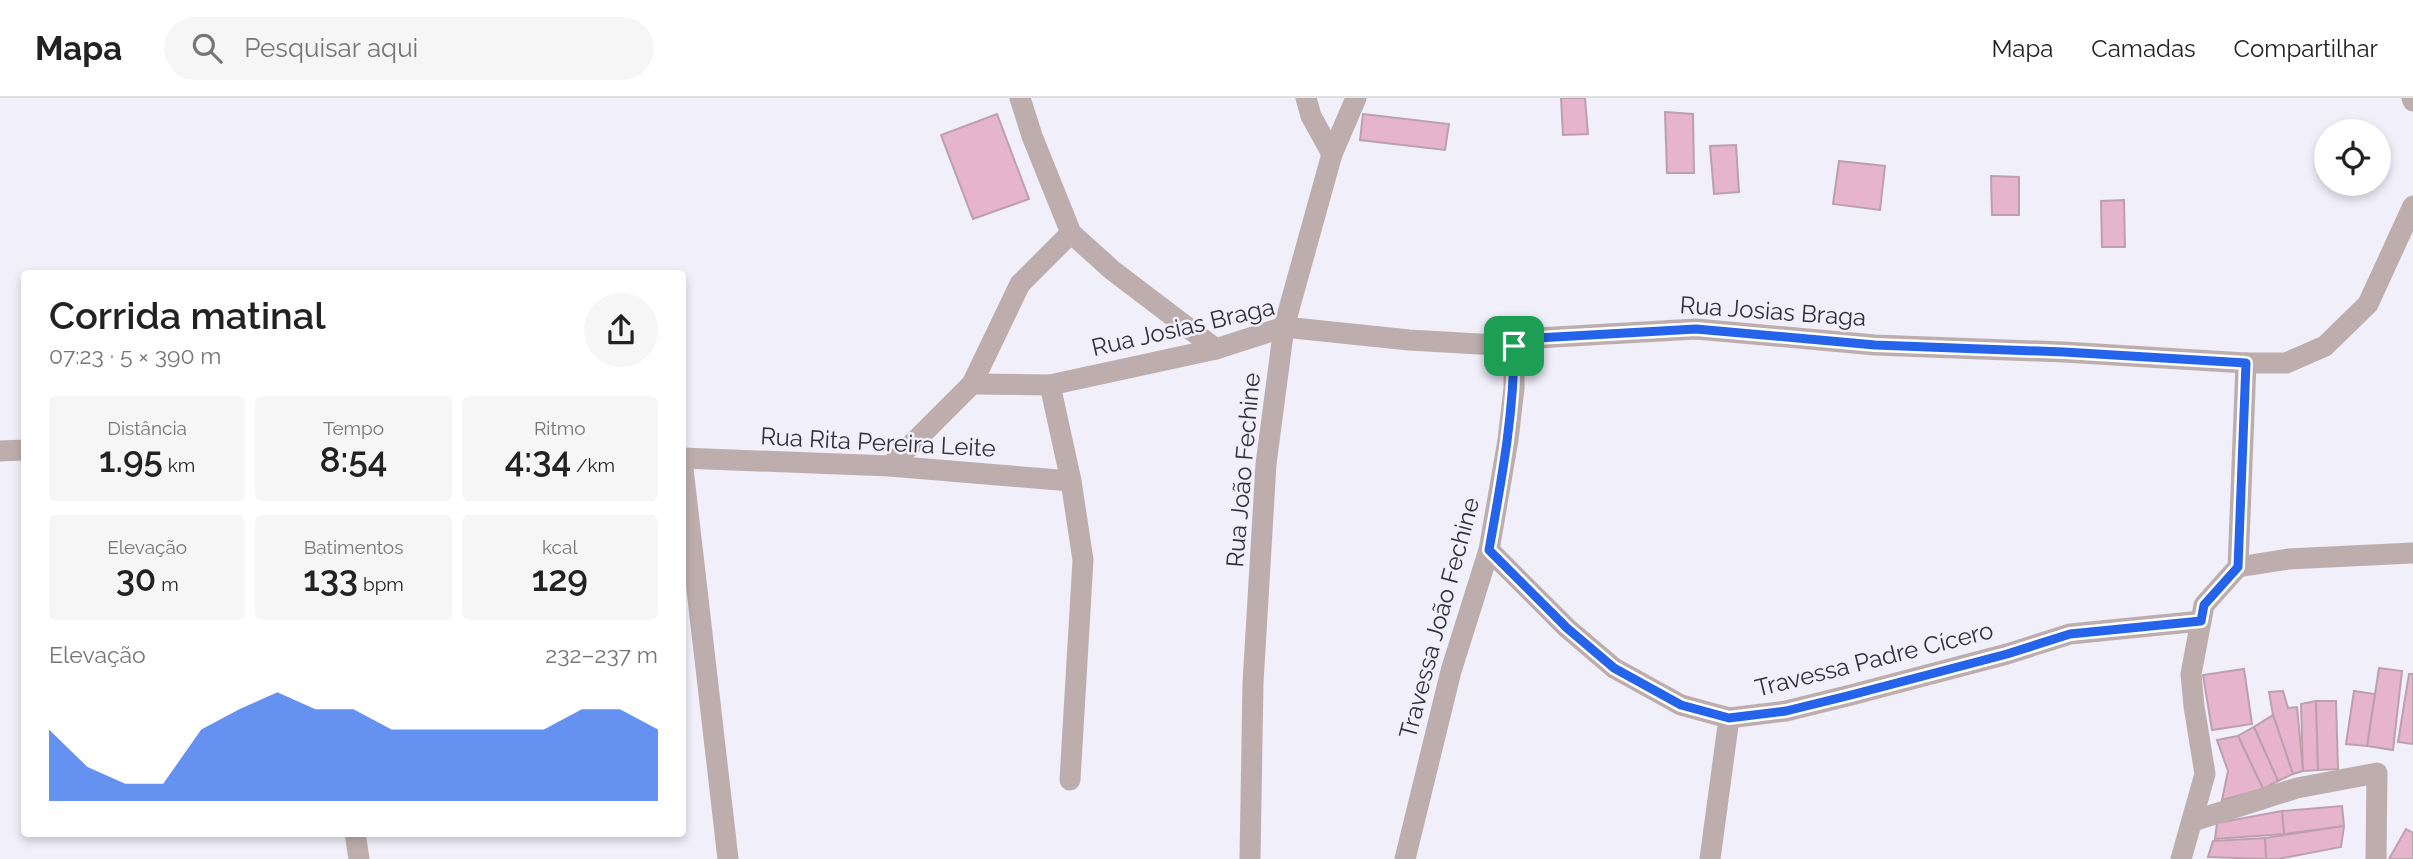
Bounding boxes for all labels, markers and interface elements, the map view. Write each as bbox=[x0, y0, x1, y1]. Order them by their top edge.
search box bbox=[164, 17, 654, 80]
text: Mapa bbox=[35, 29, 122, 68]
icon: search bbox=[188, 29, 226, 67]
text: Pesquisar aqui bbox=[244, 33, 418, 63]
text: Mapa bbox=[1991, 34, 2053, 63]
text: Camadas bbox=[2091, 34, 2196, 63]
text: Compartilhar bbox=[2234, 34, 2378, 63]
map controls bbox=[2314, 119, 2391, 196]
button: locate bbox=[2314, 119, 2391, 196]
street label: Rua Josias Braga bbox=[1679, 290, 1867, 332]
street label: Rua Josias Braga bbox=[1089, 292, 1277, 362]
text: Corrida matinal bbox=[49, 293, 326, 338]
button: share bbox=[584, 293, 658, 367]
pin bbox=[1484, 316, 1544, 376]
icon: arrive bbox=[1495, 327, 1533, 365]
text: 07:23 · 5 × 390 m bbox=[49, 342, 222, 369]
street label: Rua João Fechine bbox=[1220, 371, 1266, 569]
text: Distância bbox=[107, 417, 187, 439]
text: Tempo bbox=[323, 417, 384, 439]
text: Ritmo bbox=[534, 417, 586, 439]
street label: Rua Rita Pereira Leite bbox=[760, 421, 996, 463]
text: 1.95 bbox=[99, 439, 163, 480]
text: 8:54 bbox=[320, 439, 387, 480]
text: 4:34 bbox=[505, 439, 571, 480]
text: km bbox=[163, 454, 195, 476]
text: /km bbox=[571, 454, 615, 476]
street label: Travessa João Fechine bbox=[1393, 494, 1485, 742]
text: Elevação bbox=[107, 536, 187, 558]
text: Batimentos bbox=[304, 536, 403, 558]
text: kcal bbox=[542, 536, 578, 558]
text: 30 bbox=[116, 558, 156, 599]
text: 133 bbox=[303, 558, 358, 599]
text: 129 bbox=[532, 558, 588, 599]
text: m bbox=[156, 573, 179, 595]
text: bpm bbox=[358, 573, 404, 595]
street label: Travessa Padre Cícero bbox=[1752, 615, 1996, 703]
text: Elevação bbox=[49, 641, 146, 668]
text: 232–237 m bbox=[545, 641, 658, 668]

